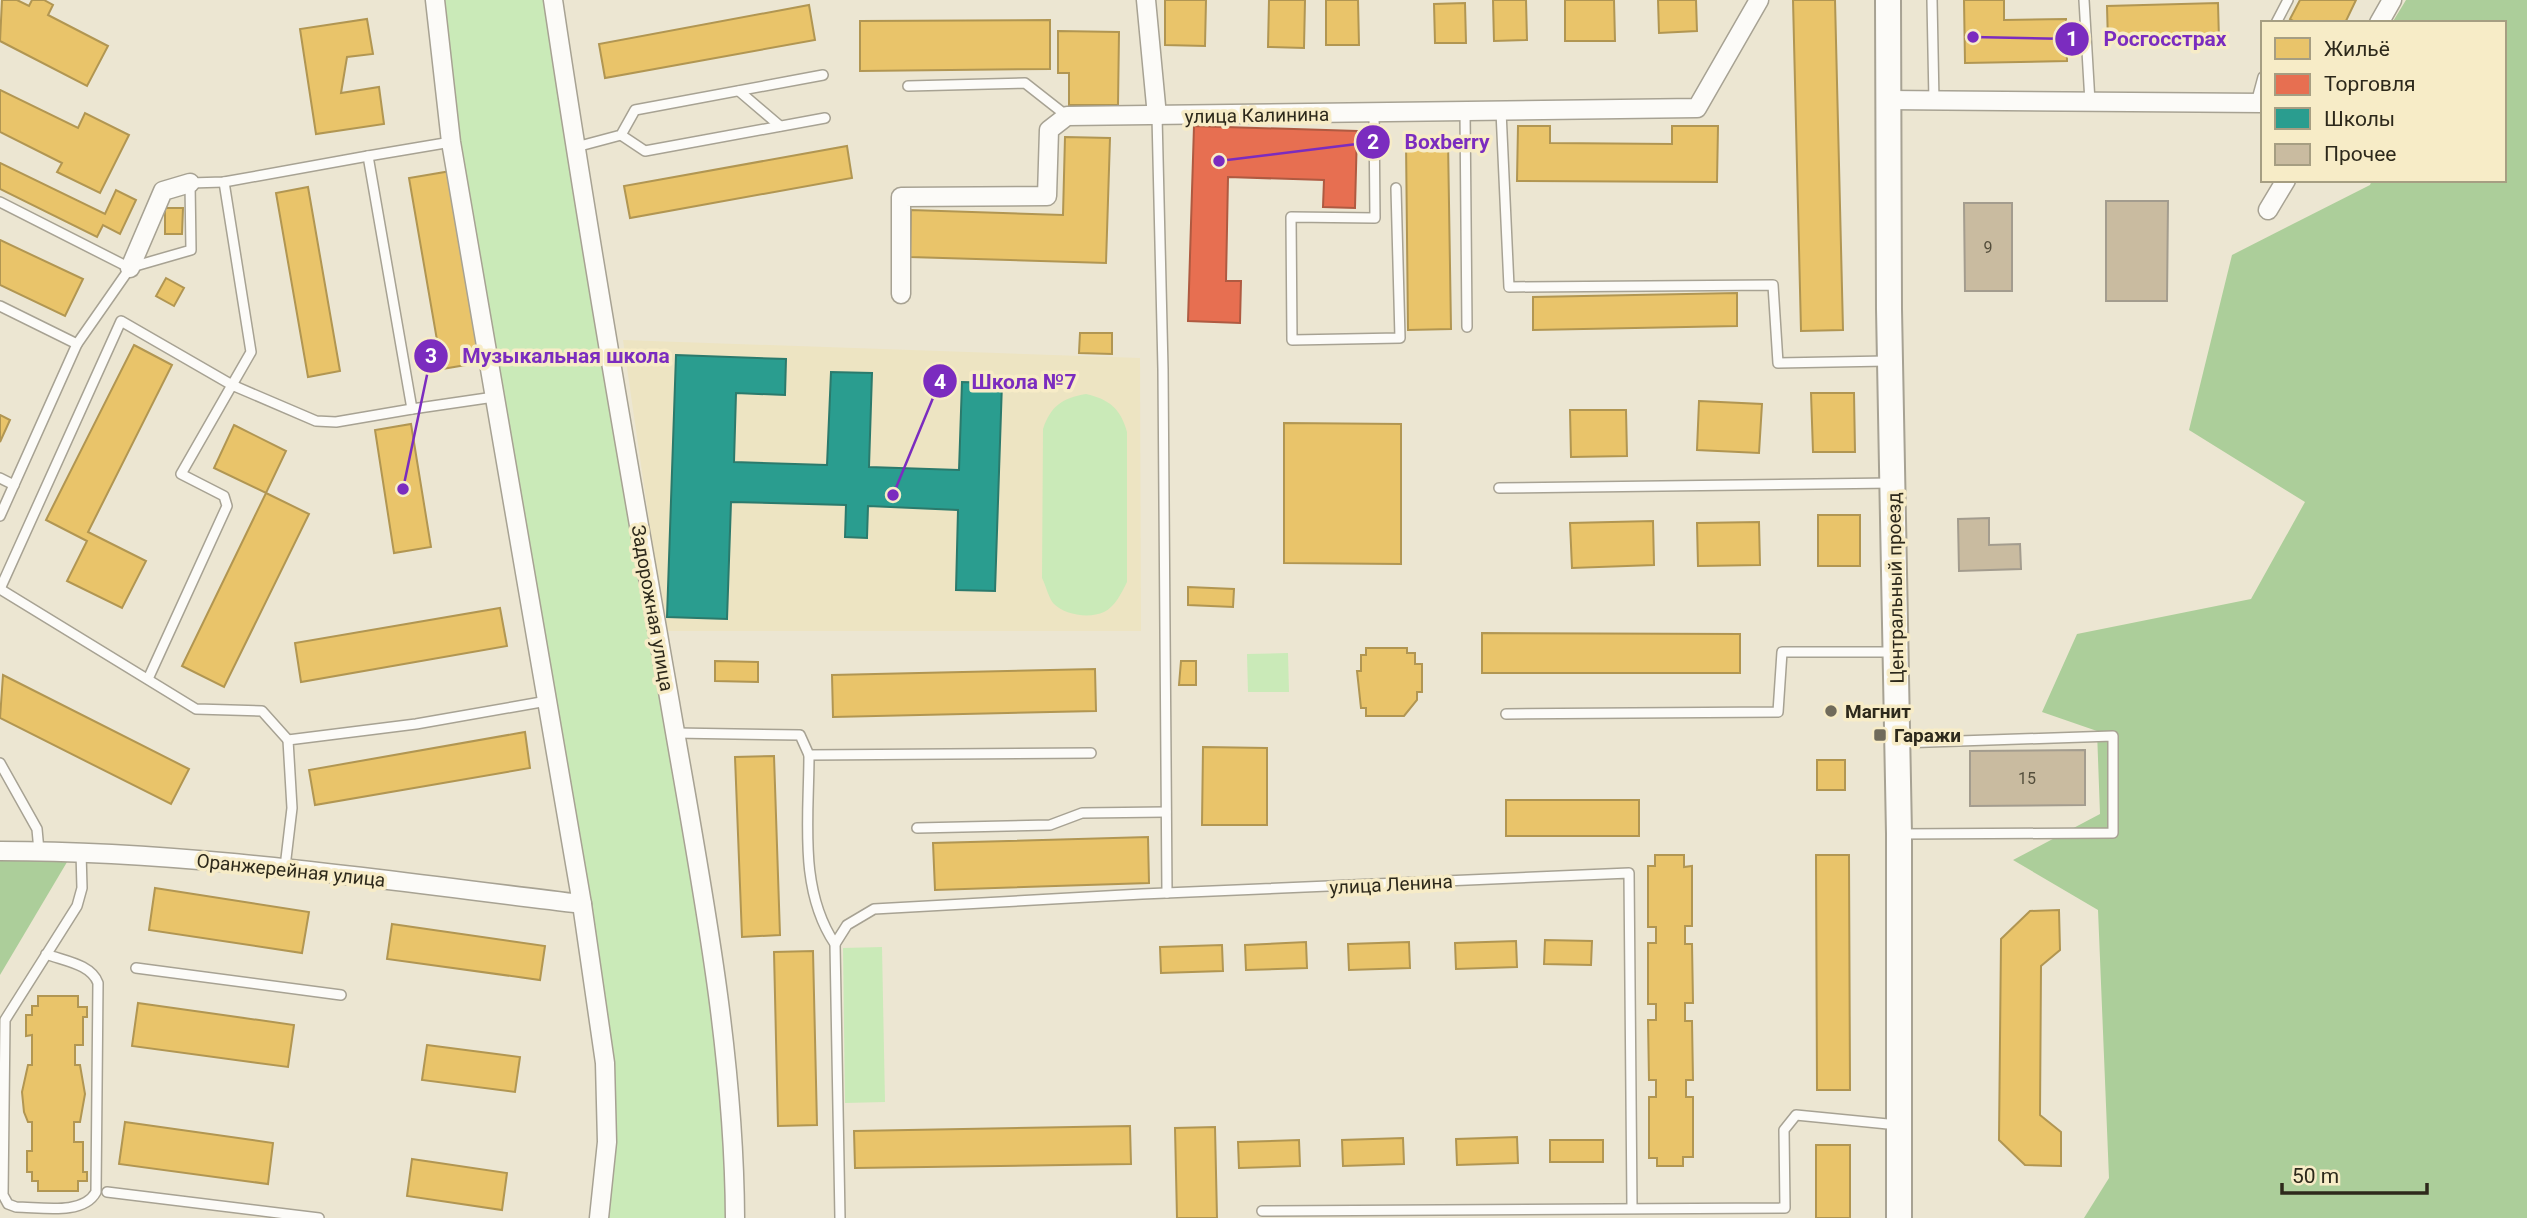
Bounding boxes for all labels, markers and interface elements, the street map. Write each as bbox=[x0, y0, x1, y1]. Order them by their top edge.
callout: Росгосстрах bbox=[2055, 18, 2241, 60]
legend bbox=[2261, 21, 2506, 182]
text: 1 bbox=[2066, 27, 2078, 51]
text: Росгосстрах bbox=[2104, 27, 2227, 51]
text: Жильё bbox=[2324, 37, 2390, 61]
text: Торговля bbox=[2324, 72, 2416, 96]
street label: улица Калинина bbox=[1185, 103, 1329, 128]
text: Школы bbox=[2324, 107, 2395, 131]
callout: Boxberry bbox=[1355, 121, 1503, 163]
text: 2 bbox=[1367, 130, 1379, 154]
text: Boxberry bbox=[1404, 130, 1490, 154]
text: Прочее bbox=[2324, 142, 2396, 166]
house number: 9 bbox=[1984, 238, 1993, 257]
callout: Музыкальная школа bbox=[413, 335, 684, 377]
text: 3 bbox=[425, 344, 437, 368]
text: Музыкальная школа bbox=[462, 344, 670, 368]
callout: Школа №7 bbox=[923, 360, 1090, 402]
text: 4 bbox=[934, 370, 946, 394]
text: Школа №7 bbox=[972, 370, 1076, 394]
street label: Центральный проезд bbox=[1882, 492, 1909, 684]
street label: Задорожная улица bbox=[627, 523, 678, 693]
place label: Магнит bbox=[1845, 700, 1911, 723]
marker: Магнит bbox=[1823, 703, 1839, 719]
place label: Гаражи bbox=[1894, 724, 1961, 747]
marker: Гаражи bbox=[1872, 727, 1888, 743]
house number: 15 bbox=[2018, 769, 2036, 788]
street label: Оранжерейная улица bbox=[195, 849, 387, 892]
street label: улица Ленина bbox=[1329, 870, 1453, 899]
scale bar bbox=[2282, 1152, 2427, 1196]
text: 50 m bbox=[2292, 1164, 2339, 1188]

